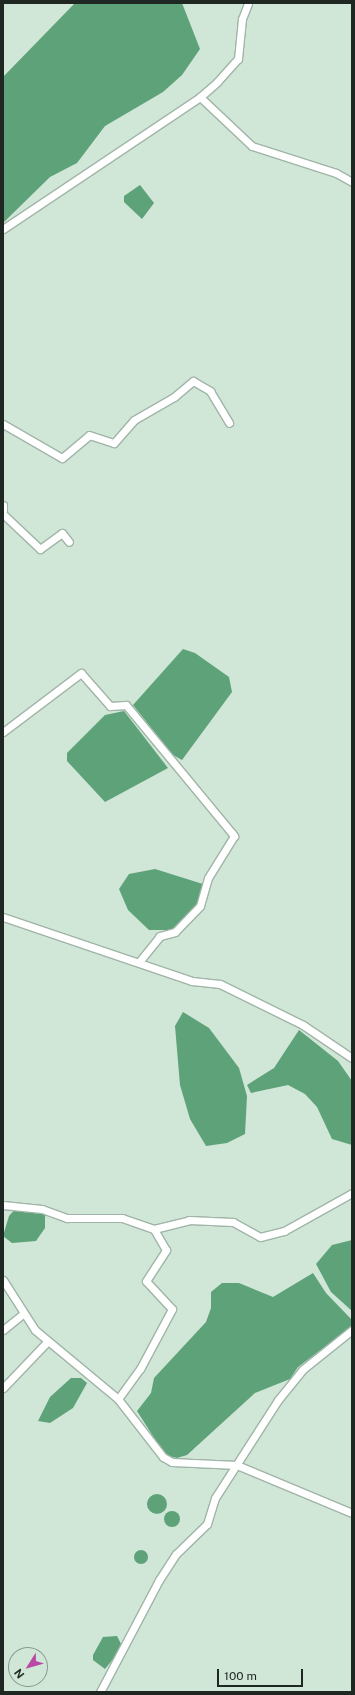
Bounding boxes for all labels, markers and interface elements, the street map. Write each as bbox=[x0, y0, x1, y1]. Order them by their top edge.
north arrow bbox=[8, 1647, 48, 1687]
scale bar bbox=[219, 1661, 305, 1687]
text: N bbox=[12, 1667, 27, 1681]
text: 100 m bbox=[224, 1669, 257, 1683]

